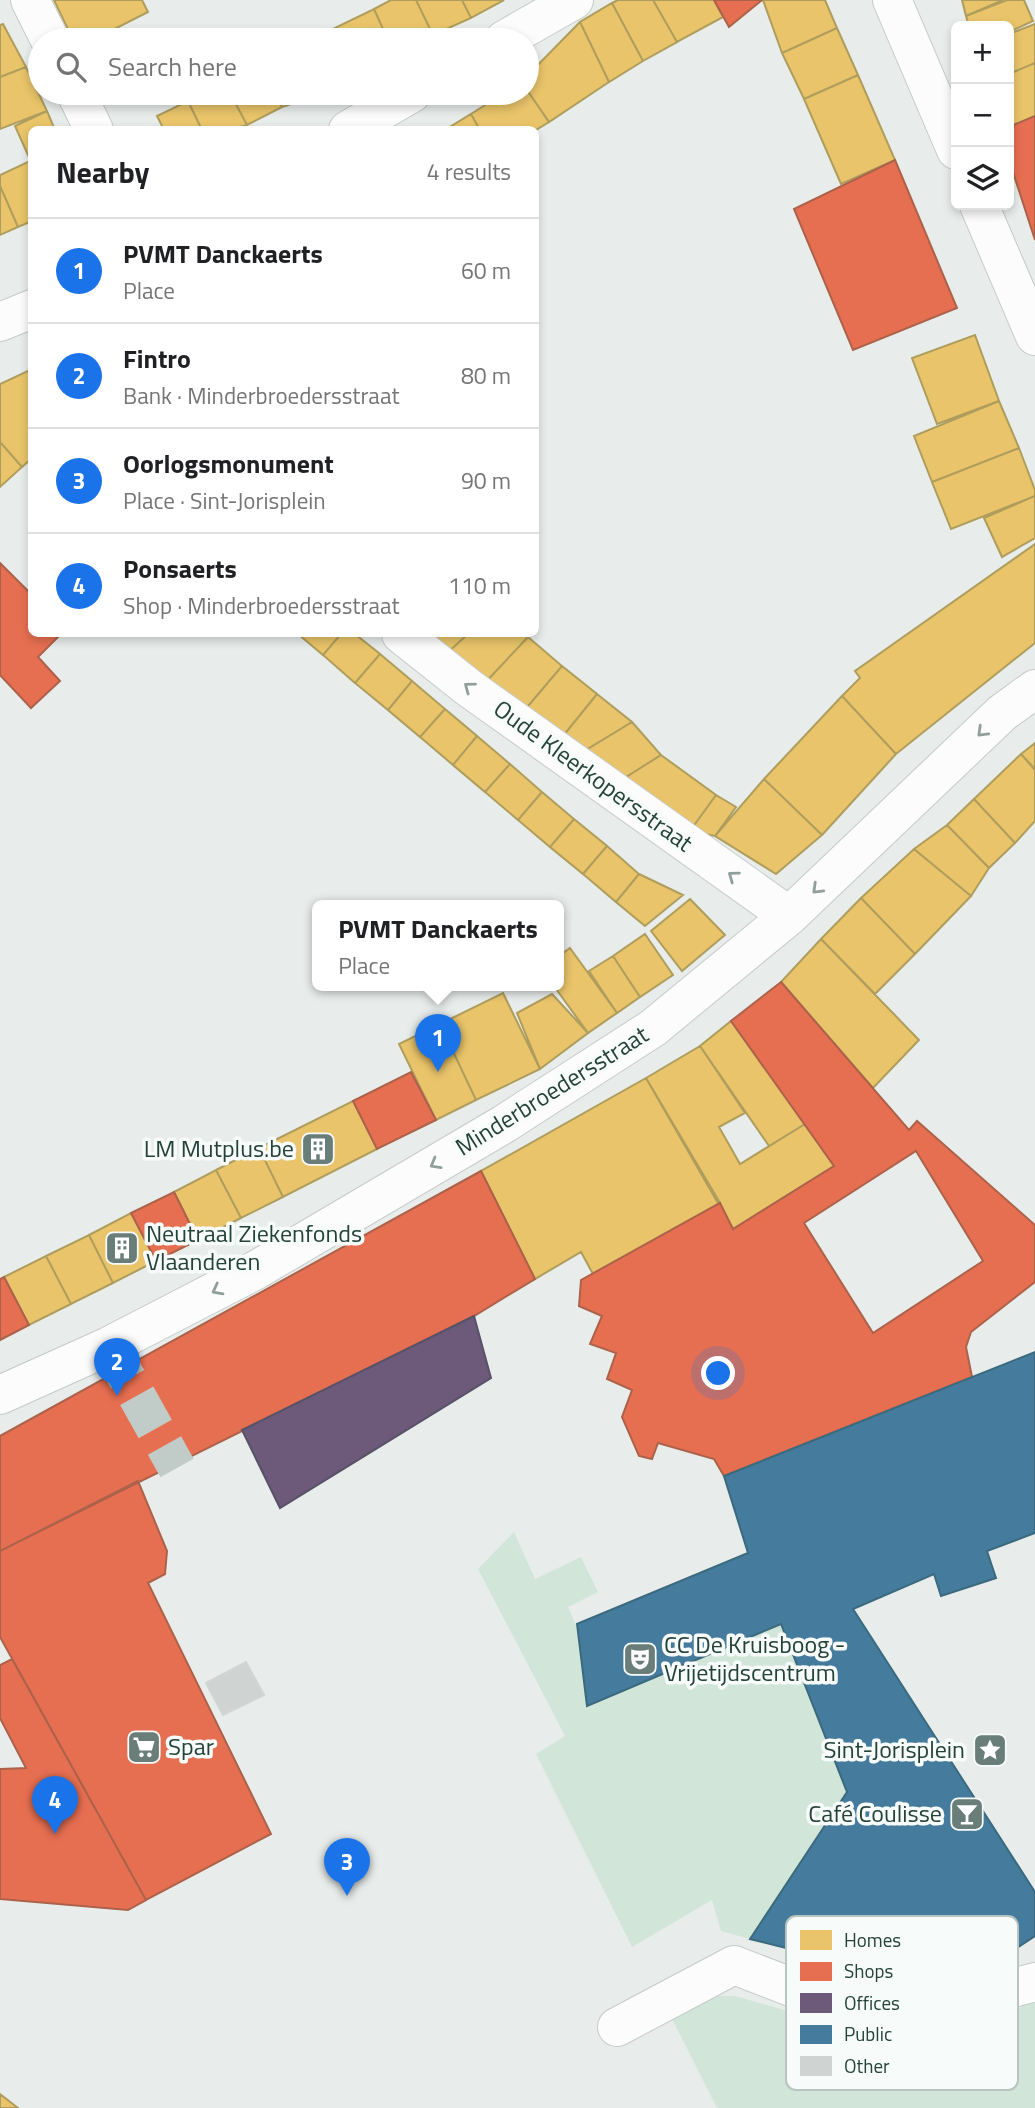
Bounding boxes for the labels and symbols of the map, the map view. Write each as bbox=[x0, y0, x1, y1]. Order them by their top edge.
one-way arrow bbox=[464, 683, 476, 695]
street label: Oude Kleerkopersstraat bbox=[486, 690, 701, 860]
one-way arrow bbox=[977, 723, 990, 736]
one-way arrow bbox=[728, 872, 741, 884]
one-way arrow bbox=[812, 880, 825, 893]
pin: 1 bbox=[415, 1014, 461, 1072]
street label: Minderbroedersstraat bbox=[448, 1016, 655, 1164]
place label: LM Mutplus.be bbox=[144, 1130, 294, 1166]
building icon: LM Mutplus.be bbox=[299, 1130, 337, 1168]
one-way arrow bbox=[430, 1156, 443, 1169]
place label: Neutraal Ziekenfonds Vlaanderen bbox=[146, 1215, 362, 1279]
building icon: Neutraal Ziekenfonds Vlaanderen bbox=[103, 1229, 141, 1267]
one-way arrow bbox=[212, 1282, 224, 1295]
pin: 2 bbox=[94, 1338, 140, 1396]
your location bbox=[701, 1356, 735, 1390]
place label: CC De Kruisboog - Vrijetijdscentrum bbox=[664, 1626, 845, 1690]
theatre icon: CC De Kruisboog - Vrijetijdscentrum bbox=[621, 1640, 659, 1678]
supermarket icon: Spar bbox=[125, 1728, 163, 1766]
place label: Spar bbox=[168, 1728, 214, 1764]
place label: Sint-Jorisplein bbox=[824, 1731, 965, 1767]
place icon: Sint-Jorisplein bbox=[971, 1731, 1009, 1769]
pin: 4 bbox=[32, 1776, 78, 1834]
place label: Café Coulisse bbox=[808, 1795, 942, 1831]
bar icon: Café Coulisse bbox=[948, 1795, 986, 1833]
pin: 3 bbox=[324, 1838, 370, 1896]
legend bbox=[786, 1916, 1018, 2090]
text: Homes bbox=[844, 1925, 901, 1954]
text: Shops bbox=[844, 1956, 894, 1985]
text: Offices bbox=[844, 1988, 900, 2017]
text: Public bbox=[844, 2019, 892, 2048]
text: Other bbox=[844, 2051, 890, 2080]

